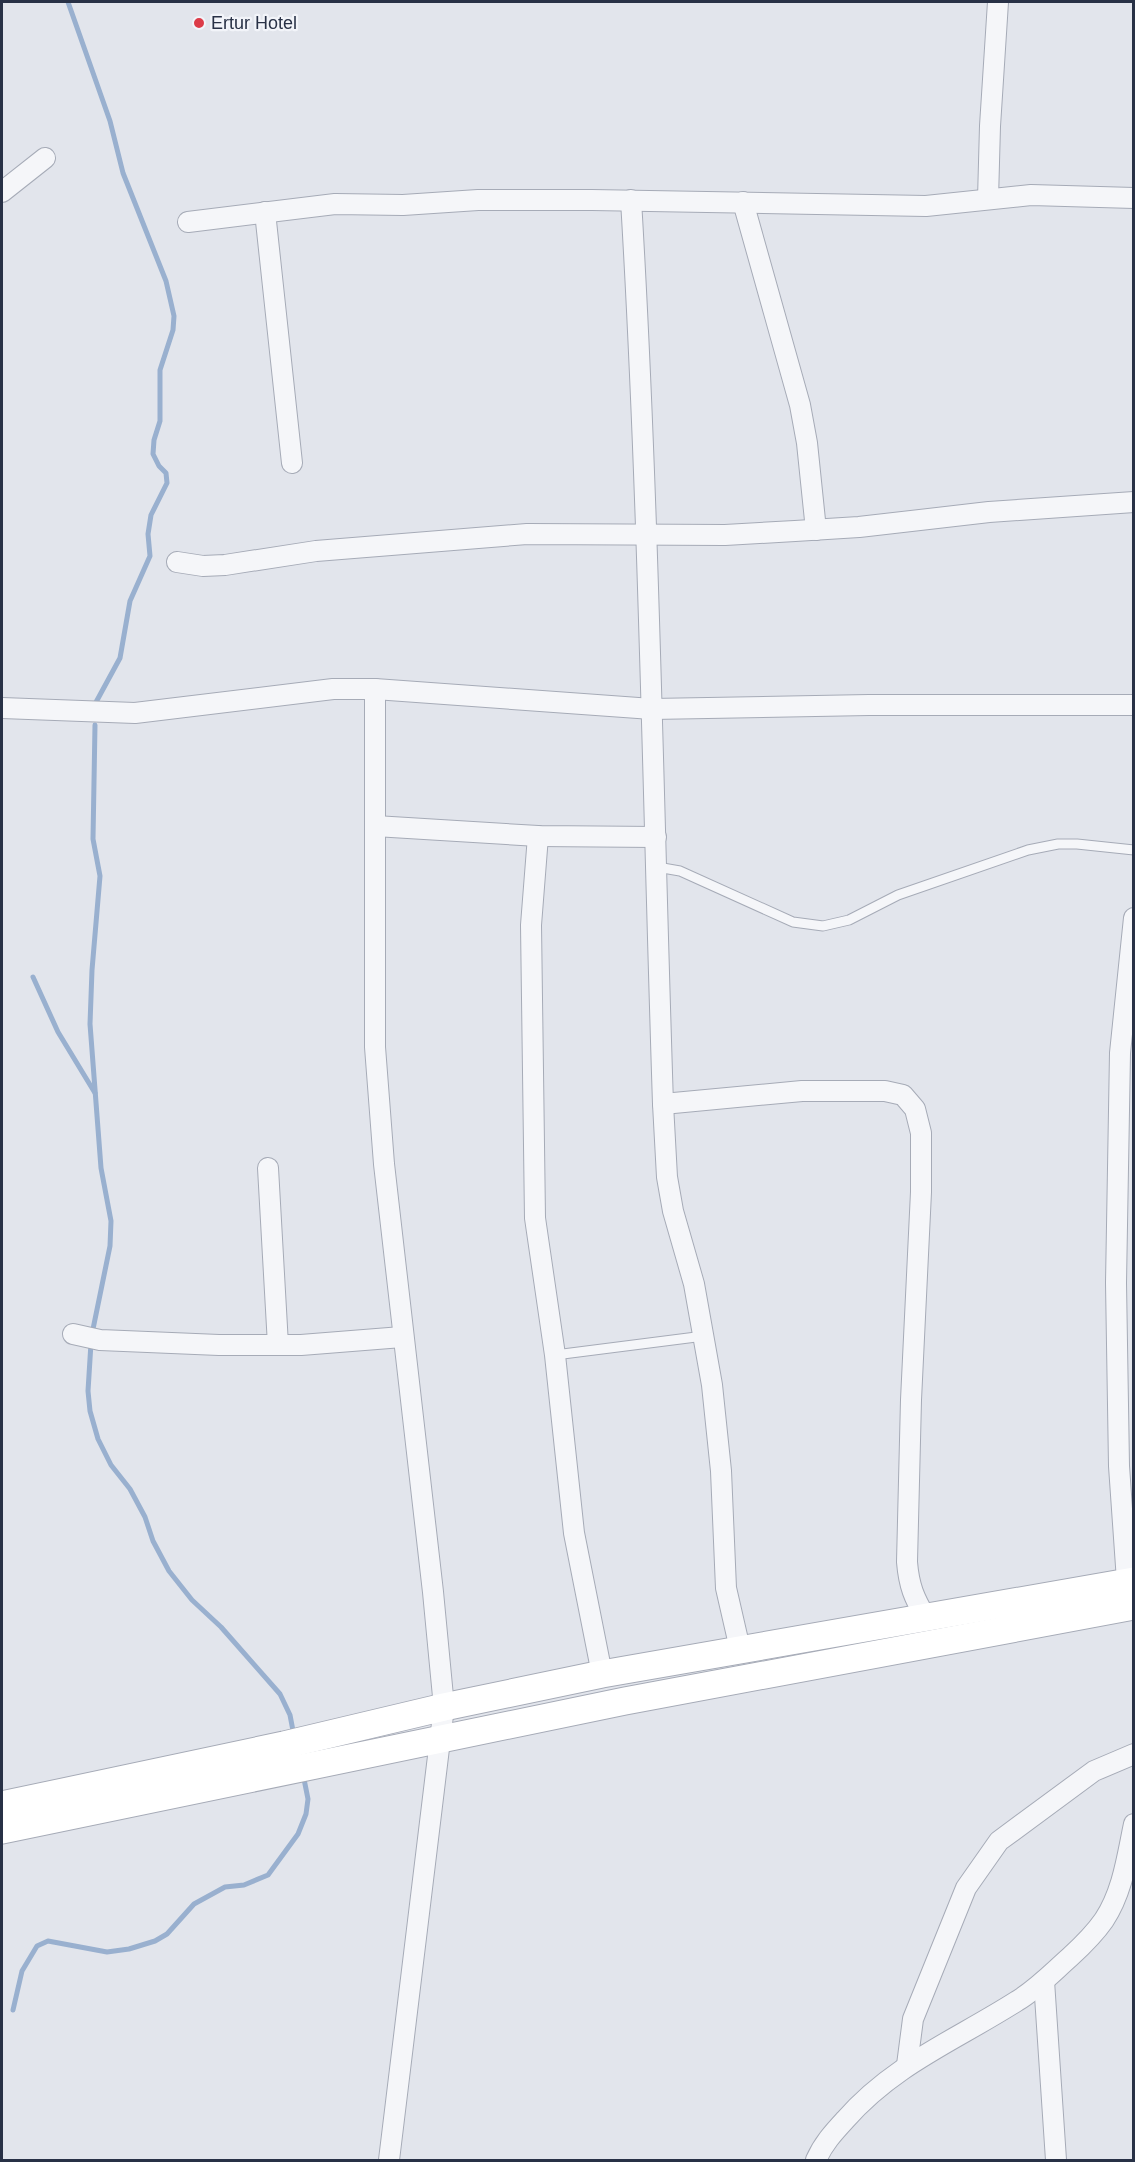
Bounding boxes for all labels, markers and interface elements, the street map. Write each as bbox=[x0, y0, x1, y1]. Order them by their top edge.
place label: Ertur Hotel bbox=[211, 13, 297, 33]
marker: Ertur Hotel bbox=[192, 16, 206, 30]

